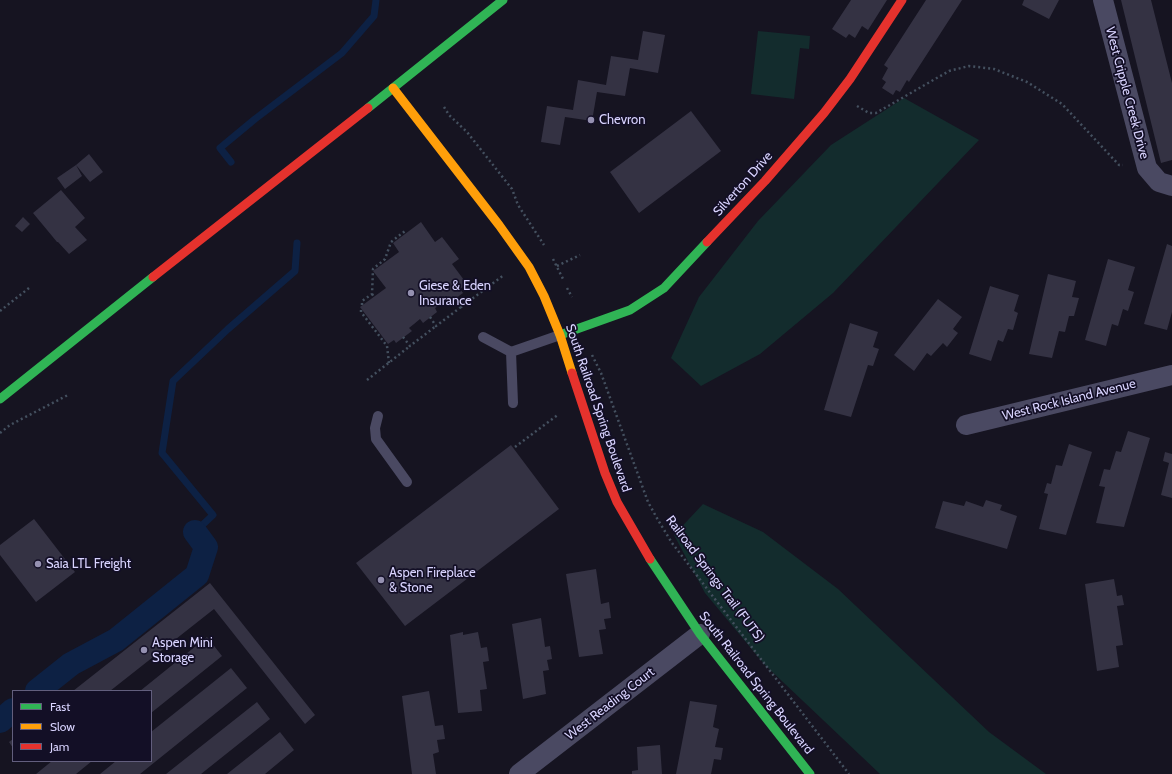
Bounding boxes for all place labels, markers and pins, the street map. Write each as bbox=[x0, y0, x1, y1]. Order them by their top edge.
place label: Chevron bbox=[599, 112, 645, 128]
marker: Chevron bbox=[586, 115, 596, 125]
place label: Giese & Eden Insurance bbox=[419, 278, 491, 309]
marker: Giese & Eden Insurance bbox=[406, 288, 416, 298]
place label: Saia LTL Freight bbox=[46, 556, 131, 572]
marker: Saia LTL Freight bbox=[33, 559, 43, 569]
place label: Aspen Fireplace & Stone bbox=[389, 565, 476, 596]
marker: Aspen Fireplace & Stone bbox=[376, 575, 386, 585]
place label: Aspen Mini Storage bbox=[152, 635, 213, 666]
marker: Aspen Mini Storage bbox=[139, 645, 149, 655]

